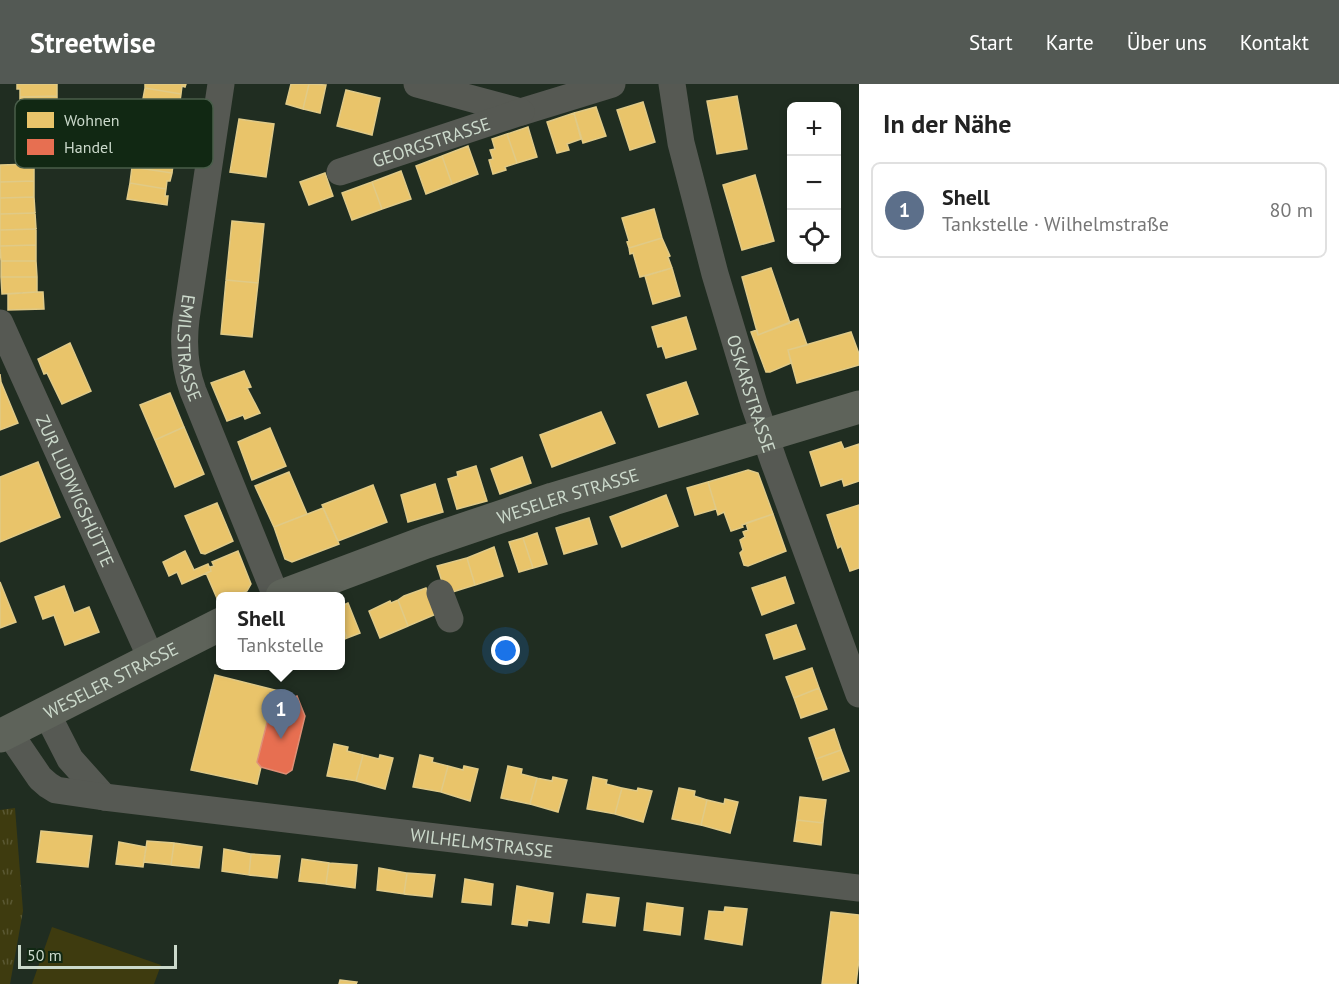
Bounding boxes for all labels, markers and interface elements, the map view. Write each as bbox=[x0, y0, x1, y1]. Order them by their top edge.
text: Streetwise bbox=[30, 24, 156, 61]
text: Start bbox=[969, 29, 1013, 56]
text: Karte bbox=[1046, 29, 1094, 56]
text: Über uns bbox=[1127, 29, 1207, 56]
text: Kontakt bbox=[1240, 29, 1309, 56]
legend bbox=[15, 99, 213, 168]
map controls bbox=[787, 102, 841, 264]
button: + bbox=[787, 102, 841, 156]
text: In der Nähe bbox=[883, 107, 1011, 140]
text: Wohnen bbox=[64, 110, 120, 130]
street label: GEORGSTRASSE bbox=[369, 112, 493, 172]
text: Handel bbox=[64, 137, 113, 157]
button: − bbox=[787, 156, 841, 210]
text: Shell bbox=[942, 183, 990, 211]
text: 1 bbox=[899, 197, 910, 223]
text: 80 m bbox=[1270, 197, 1313, 223]
button: locate bbox=[787, 210, 841, 264]
text: Tankstelle · Wilhelmstraße bbox=[942, 211, 1169, 237]
street label: EMILSTRASSE bbox=[173, 293, 207, 405]
street label: OSKARSTRASSE bbox=[722, 332, 781, 456]
street label: ZUR LUDWIGSHÜTTE bbox=[31, 411, 120, 570]
street label: WESELER STRASSE bbox=[494, 462, 641, 529]
popup bbox=[216, 592, 345, 670]
text: Shell bbox=[237, 604, 285, 632]
text: Tankstelle bbox=[237, 632, 324, 658]
street label: WESELER STRASSE bbox=[40, 636, 182, 724]
your location bbox=[491, 636, 520, 665]
pin: 1 bbox=[262, 690, 300, 739]
street label: WILHELMSTRASSE bbox=[409, 823, 555, 863]
scale bar bbox=[18, 942, 177, 970]
text: 50 m bbox=[27, 945, 62, 965]

